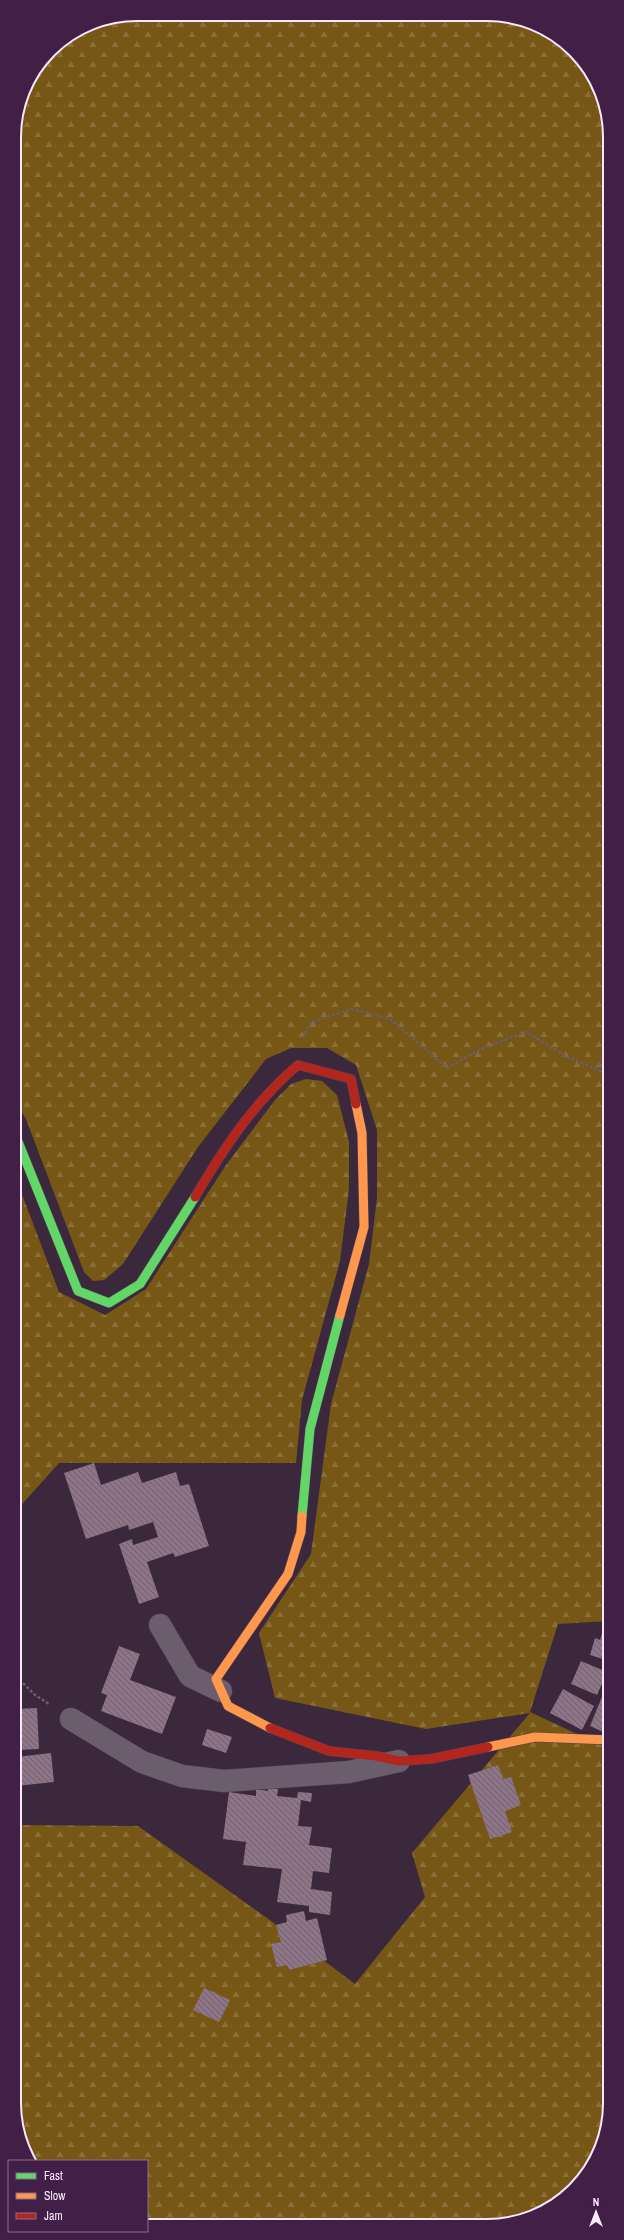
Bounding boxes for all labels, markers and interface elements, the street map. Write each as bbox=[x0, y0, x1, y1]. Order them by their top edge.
legend bbox=[8, 2160, 148, 2232]
text: Fast bbox=[44, 2168, 63, 2184]
text: Slow bbox=[44, 2188, 66, 2204]
north arrow bbox=[576, 2192, 616, 2232]
text: N bbox=[593, 2195, 599, 2209]
text: Jam bbox=[44, 2208, 63, 2224]

